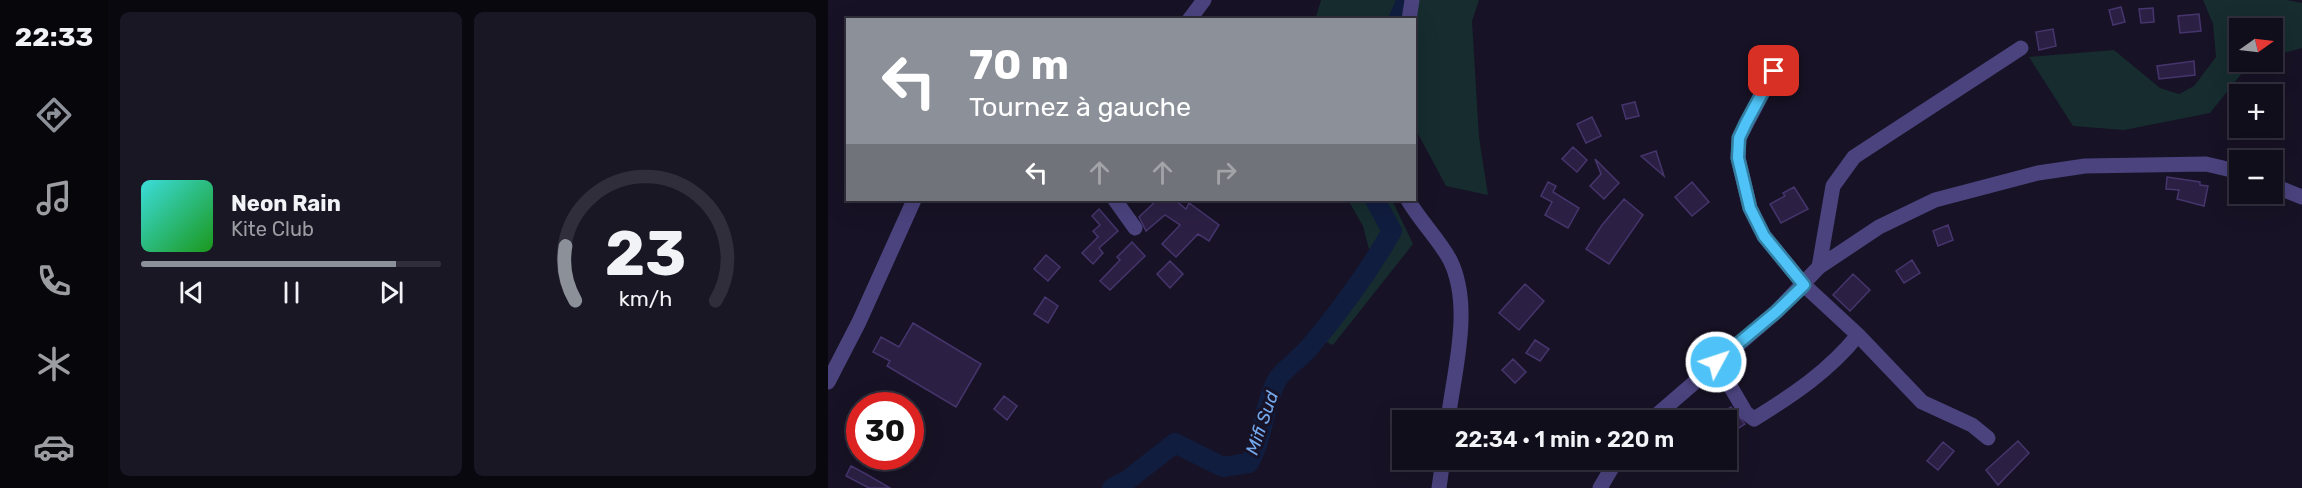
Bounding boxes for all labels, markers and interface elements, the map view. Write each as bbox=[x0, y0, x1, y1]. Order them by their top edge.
north arrow bbox=[2229, 18, 2283, 72]
map controls bbox=[2229, 18, 2283, 204]
text: 22:33 bbox=[15, 21, 93, 53]
text: 70 m bbox=[969, 40, 1069, 90]
icon: left bbox=[870, 42, 948, 120]
pin bbox=[1748, 45, 1799, 96]
icon: arrive bbox=[1757, 54, 1790, 87]
button: + bbox=[2229, 84, 2283, 138]
text: Tournez à gauche bbox=[969, 91, 1191, 123]
icon: directions bbox=[33, 94, 75, 136]
button: − bbox=[2229, 150, 2283, 204]
icon: left bbox=[1020, 156, 1053, 189]
icon: ahead bbox=[1083, 156, 1116, 189]
icon: ahead bbox=[1146, 156, 1179, 189]
icon: right bbox=[1209, 156, 1242, 189]
icon: music bbox=[33, 177, 75, 219]
text: Neon Rain bbox=[231, 190, 341, 217]
text: Kite Club bbox=[231, 217, 314, 241]
text: 23 bbox=[604, 217, 686, 291]
icon: phone bbox=[33, 260, 75, 302]
icon: previous bbox=[175, 276, 208, 309]
icon: pause bbox=[275, 276, 308, 309]
icon: next bbox=[375, 276, 408, 309]
text: km/h bbox=[618, 286, 672, 311]
position arrow bbox=[1684, 330, 1748, 394]
icon: climate bbox=[33, 343, 75, 385]
water label: Mifi Sud bbox=[1241, 388, 1283, 458]
speed limit sign: 30 bbox=[846, 392, 924, 470]
icon: car bbox=[33, 426, 75, 468]
text: 22:34 · 1 min · 220 m bbox=[1455, 426, 1674, 453]

